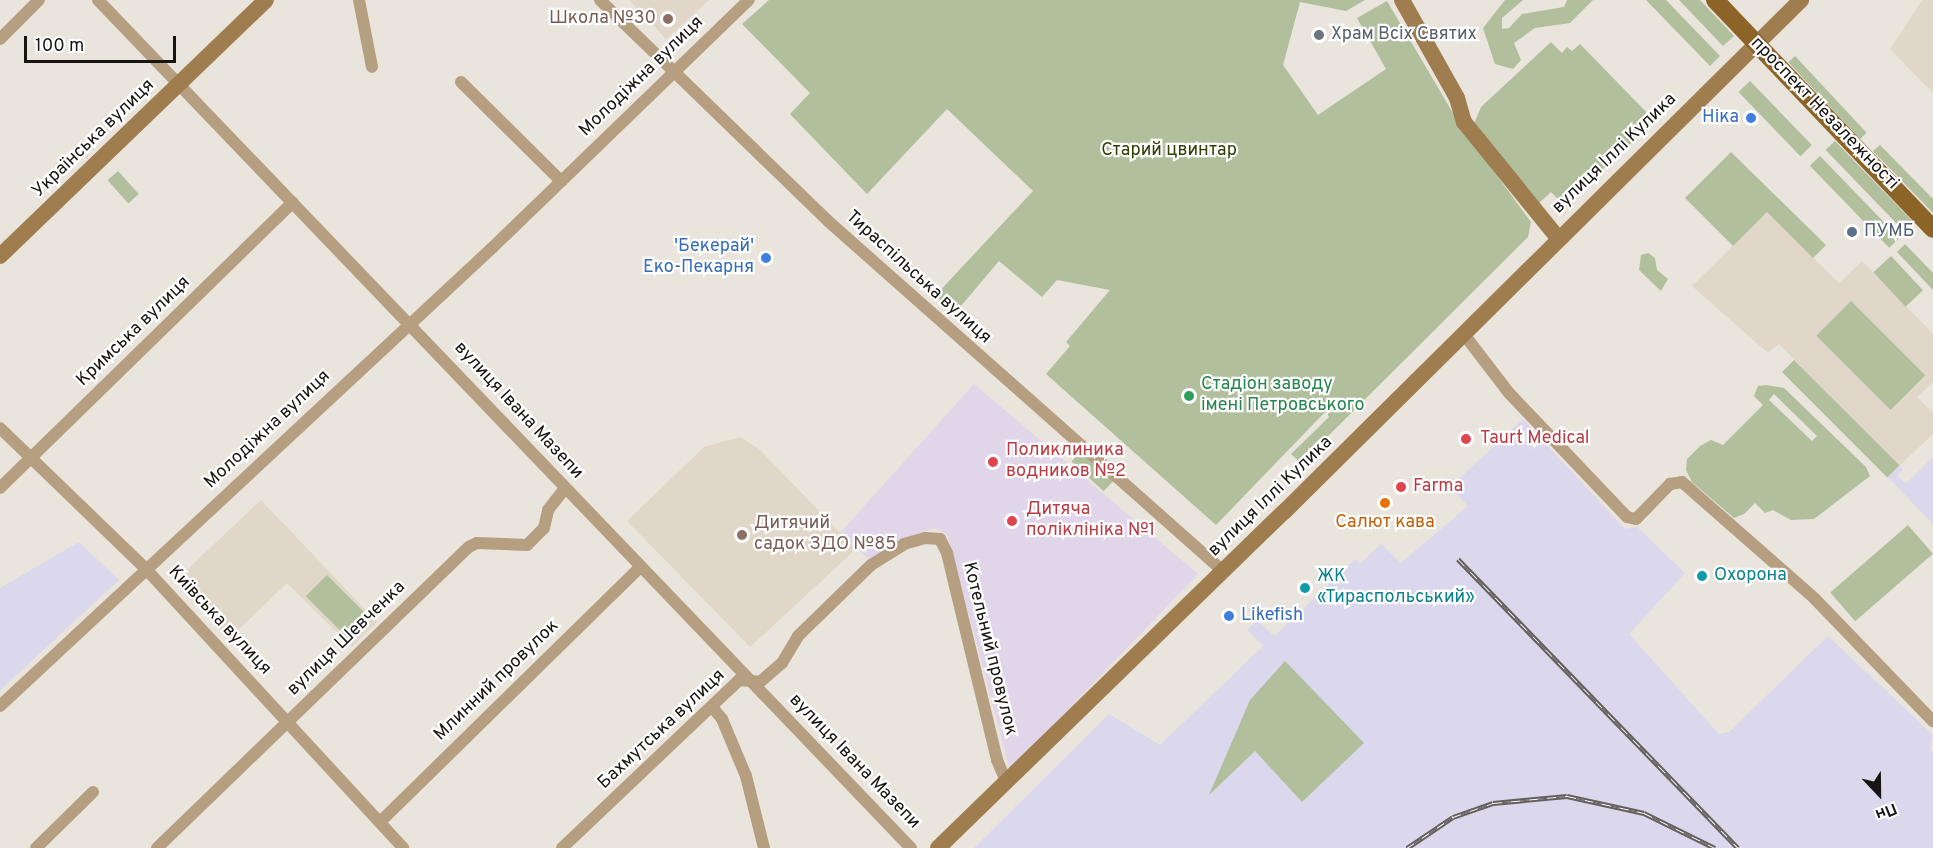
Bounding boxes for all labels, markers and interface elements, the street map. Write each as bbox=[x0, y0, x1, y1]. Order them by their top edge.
place label: Школа №30 bbox=[549, 8, 656, 30]
street label: Молодіжна вулиця bbox=[575, 12, 709, 142]
marker: Школа №30 bbox=[661, 12, 675, 26]
scale bar bbox=[27, 24, 178, 62]
place label: Храм Всіх Святих bbox=[1331, 24, 1477, 46]
marker: Храм Всіх Святих bbox=[1312, 28, 1326, 42]
street label: проспект Незалежності bbox=[1745, 33, 1903, 195]
text: 100 m bbox=[35, 35, 84, 58]
street label: Українська вулиця bbox=[29, 75, 159, 203]
street label: вулиця Іллі Кулика bbox=[1548, 89, 1682, 219]
place label: Ніка bbox=[1702, 107, 1739, 129]
marker: Ніка bbox=[1744, 111, 1758, 125]
park label: Старий цвинтар bbox=[1101, 140, 1237, 162]
street label: Тираспільська вулиця bbox=[841, 207, 995, 349]
place label: ПУМБ bbox=[1864, 221, 1914, 243]
marker: ПУМБ bbox=[1845, 225, 1859, 239]
place label: 'Бекерай' Еко-Пекарня bbox=[643, 237, 754, 280]
marker: 'Бекерай' Еко-Пекарня bbox=[759, 251, 773, 265]
street label: Кримська вулиця bbox=[73, 272, 195, 392]
street label: вулиця Івана Мазепи bbox=[449, 338, 587, 484]
street label: Молодіжна вулиця bbox=[201, 366, 335, 494]
place label: Стадіон заводу імені Петровського bbox=[1201, 375, 1365, 418]
marker: Стадіон заводу імені Петровського bbox=[1182, 389, 1196, 403]
place label: Taurt Medical bbox=[1480, 428, 1590, 450]
marker: Taurt Medical bbox=[1457, 430, 1475, 448]
street label: вулиця Іллі Кулика bbox=[1204, 432, 1338, 562]
place label: Поликлиника водников №2 bbox=[1006, 441, 1126, 484]
marker: Поликлиника водников №2 bbox=[984, 453, 1002, 471]
place label: Farma bbox=[1413, 476, 1463, 498]
marker: Farma bbox=[1394, 480, 1408, 494]
marker: Салют кава bbox=[1378, 496, 1392, 510]
place label: Дитяча поліклініка №1 bbox=[1026, 500, 1155, 542]
marker: Дитяча поліклініка №1 bbox=[1003, 512, 1021, 530]
place label: Салют кава bbox=[1335, 512, 1435, 534]
place label: Дитячий садок ЗДО №85 bbox=[754, 514, 896, 556]
marker: Дитячий садок ЗДО №85 bbox=[735, 528, 749, 542]
street label: Котельний провулок bbox=[957, 560, 1021, 738]
street label: Київська вулиця bbox=[163, 562, 275, 680]
place label: Охорона bbox=[1714, 565, 1787, 587]
place label: ЖК «Тираспольський» bbox=[1317, 567, 1475, 610]
marker: Охорона bbox=[1695, 569, 1709, 583]
street label: вулиця Шевченка bbox=[283, 577, 411, 701]
marker: ЖК «Тираспольський» bbox=[1298, 581, 1312, 595]
place label: Likefish bbox=[1241, 605, 1303, 627]
marker: Likefish bbox=[1222, 609, 1236, 623]
street label: Млинний провулок bbox=[430, 616, 564, 746]
street label: Бахмутська вулиця bbox=[594, 666, 730, 794]
street label: вулиця Івана Мазепи bbox=[784, 690, 924, 834]
north arrow bbox=[1849, 764, 1909, 824]
text: Пн bbox=[1872, 797, 1899, 824]

